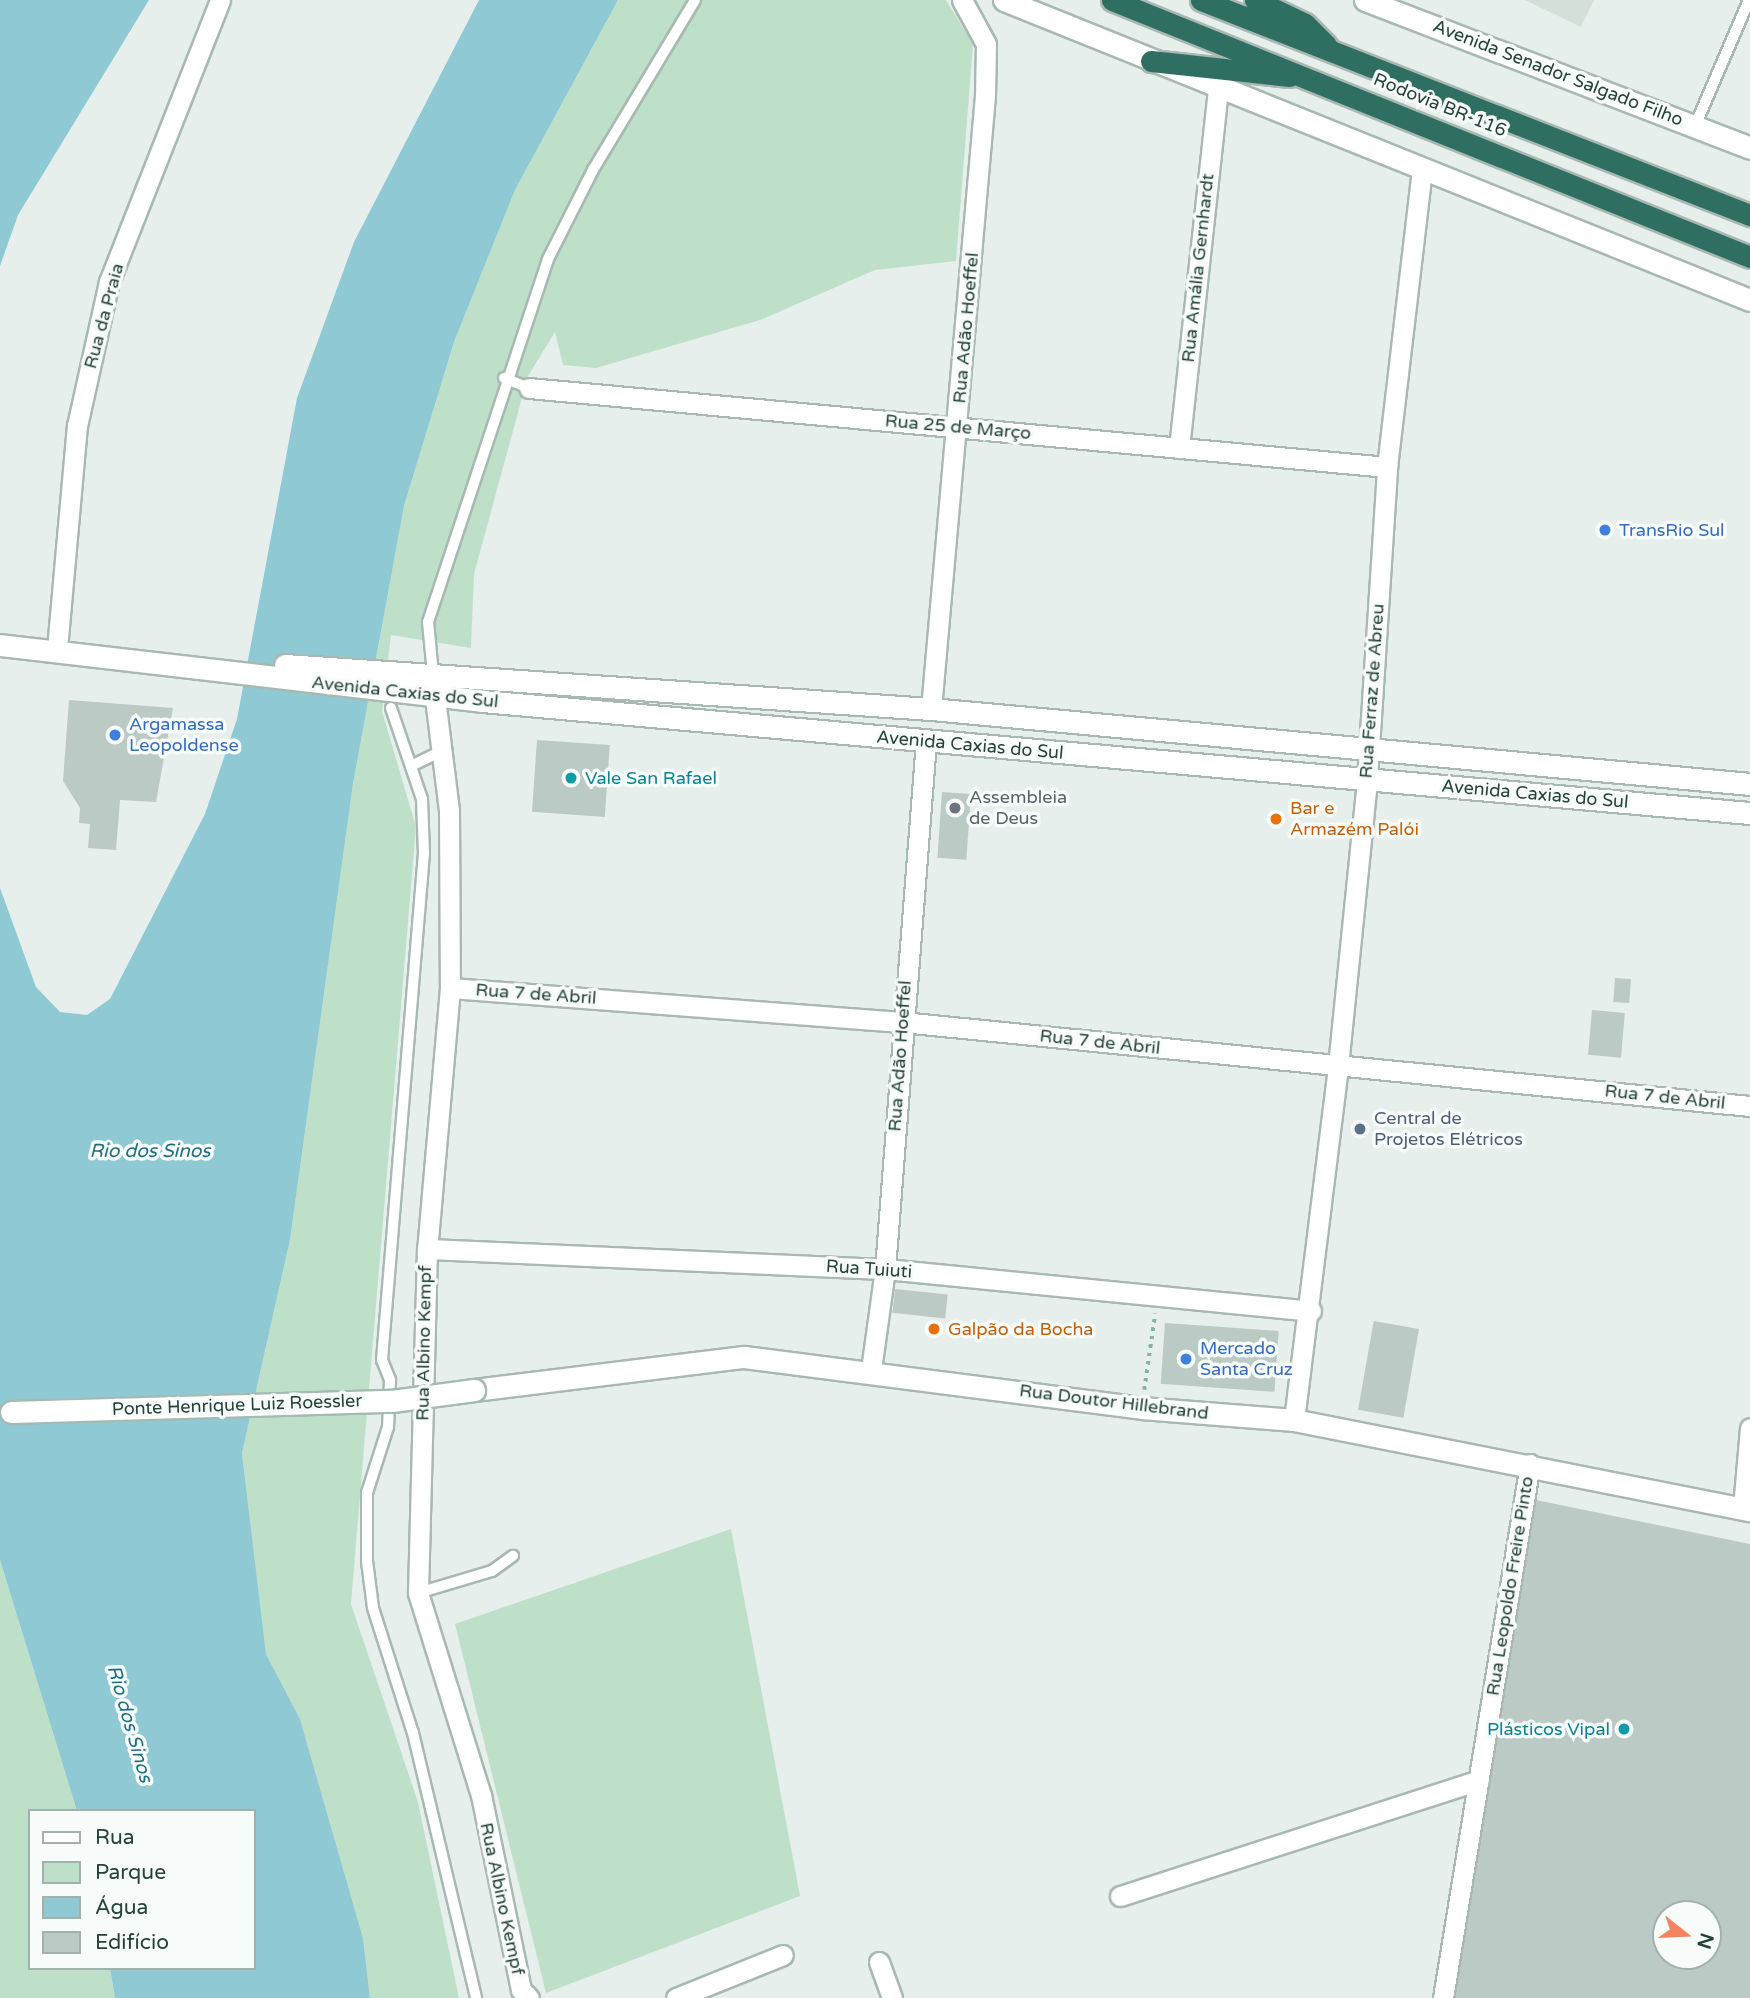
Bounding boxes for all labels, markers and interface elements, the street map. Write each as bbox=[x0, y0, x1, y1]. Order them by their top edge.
street label: Avenida Senador Salgado Filho bbox=[1430, 15, 1686, 131]
street label: Rodovia BR-116 bbox=[1370, 69, 1510, 141]
street label: Rua Amália Gernhardt bbox=[1177, 172, 1219, 364]
street label: Rua Adão Hoeffel bbox=[949, 252, 983, 404]
street label: Rua da Praia bbox=[80, 261, 128, 371]
street label: Rua 25 de Março bbox=[884, 410, 1032, 444]
place label: TransRio Sul bbox=[1619, 519, 1725, 541]
marker: TransRio Sul bbox=[1597, 522, 1613, 538]
street label: Rua Ferraz de Abreu bbox=[1355, 603, 1389, 779]
street label: Avenida Caxias do Sul bbox=[311, 671, 499, 713]
place label: Argamassa Leopoldense bbox=[129, 714, 239, 756]
street label: Avenida Caxias do Sul bbox=[876, 726, 1064, 764]
marker: Argamassa Leopoldense bbox=[107, 727, 123, 743]
place label: Vale San Rafael bbox=[585, 767, 717, 789]
marker: Vale San Rafael bbox=[563, 770, 579, 786]
street label: Avenida Caxias do Sul bbox=[1441, 775, 1629, 813]
place label: Assembleia de Deus bbox=[969, 787, 1067, 830]
place label: Bar e Armazém Palói bbox=[1290, 798, 1419, 840]
marker: Assembleia de Deus bbox=[947, 800, 963, 816]
marker: Bar e Armazém Palói bbox=[1268, 811, 1284, 827]
street label: Rua 7 de Abril bbox=[475, 979, 597, 1009]
street label: Rua Adão Hoeffel bbox=[884, 980, 916, 1132]
street label: Rua 7 de Abril bbox=[1039, 1025, 1161, 1059]
street label: Rua 7 de Abril bbox=[1604, 1080, 1726, 1114]
place label: Central de Projetos Elétricos bbox=[1374, 1108, 1523, 1150]
marker: Central de Projetos Elétricos bbox=[1352, 1121, 1368, 1137]
water label: Rio dos Sinos bbox=[90, 1141, 210, 1163]
street label: Rua Tuiuti bbox=[825, 1255, 913, 1283]
street label: Rua Albino Kempf bbox=[412, 1265, 436, 1421]
place label: Galpão da Bocha bbox=[948, 1318, 1093, 1340]
marker: Galpão da Bocha bbox=[926, 1321, 942, 1337]
place label: Mercado Santa Cruz bbox=[1200, 1338, 1293, 1380]
marker: Mercado Santa Cruz bbox=[1178, 1351, 1194, 1367]
street label: Rua Doutor Hillebrand bbox=[1018, 1380, 1210, 1424]
street label: Ponte Henrique Luiz Roessler bbox=[111, 1390, 363, 1420]
street label: Rua Leopoldo Freire Pinto bbox=[1482, 1475, 1538, 1697]
water label: Rio dos Sinos bbox=[101, 1663, 157, 1785]
place label: Plásticos Vipal bbox=[1487, 1718, 1610, 1740]
marker: Plásticos Vipal bbox=[1616, 1721, 1632, 1737]
legend bbox=[28, 1809, 256, 1970]
street label: Rua Albino Kempf bbox=[475, 1821, 529, 1977]
text: Rua bbox=[95, 1825, 135, 1850]
text: Parque bbox=[95, 1860, 166, 1885]
text: Água bbox=[95, 1895, 148, 1920]
north arrow bbox=[1652, 1900, 1722, 1970]
text: Edifício bbox=[95, 1930, 169, 1955]
text: N bbox=[1692, 1930, 1718, 1952]

